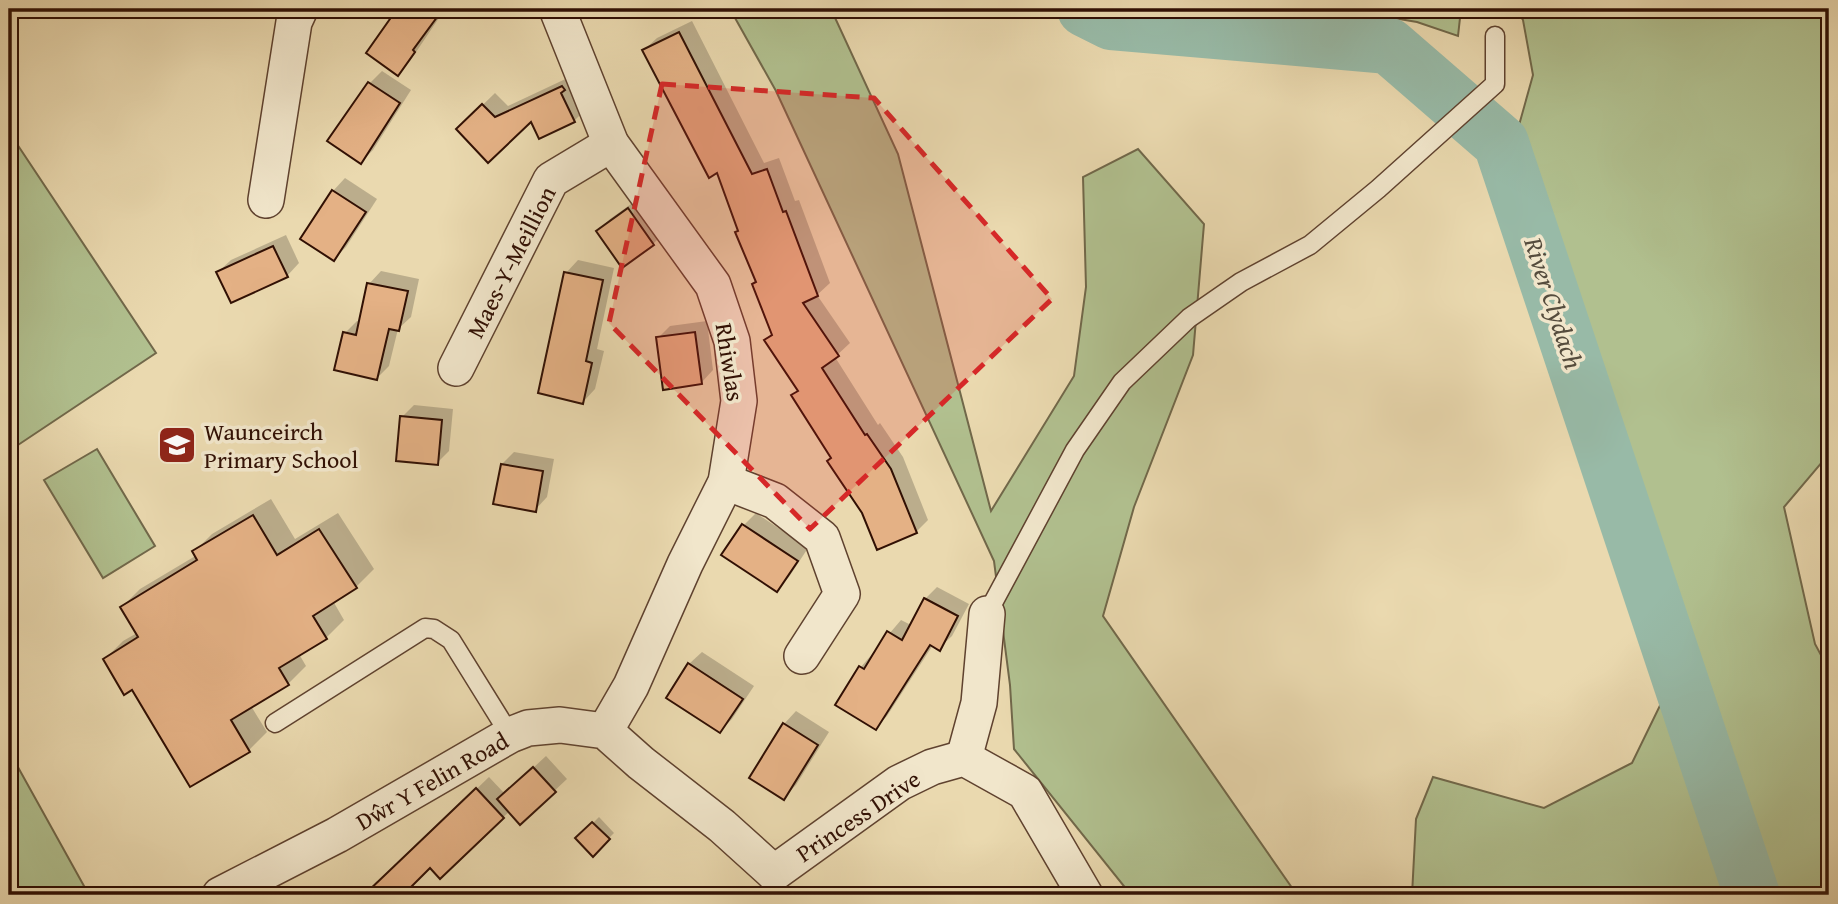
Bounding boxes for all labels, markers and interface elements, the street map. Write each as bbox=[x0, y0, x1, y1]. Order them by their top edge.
street label: Maes-Y-Meillion bbox=[458, 179, 565, 344]
water label: River Clydach bbox=[1514, 231, 1594, 374]
street label: Rhiwlas bbox=[707, 320, 753, 404]
place label: Waunceirch Primary School bbox=[204, 414, 359, 477]
school or university icon: Waunceirch Primary School bbox=[156, 424, 198, 466]
street label: Dŵr Y Felin Road bbox=[349, 723, 515, 839]
street label: Princess Drive bbox=[789, 761, 927, 871]

